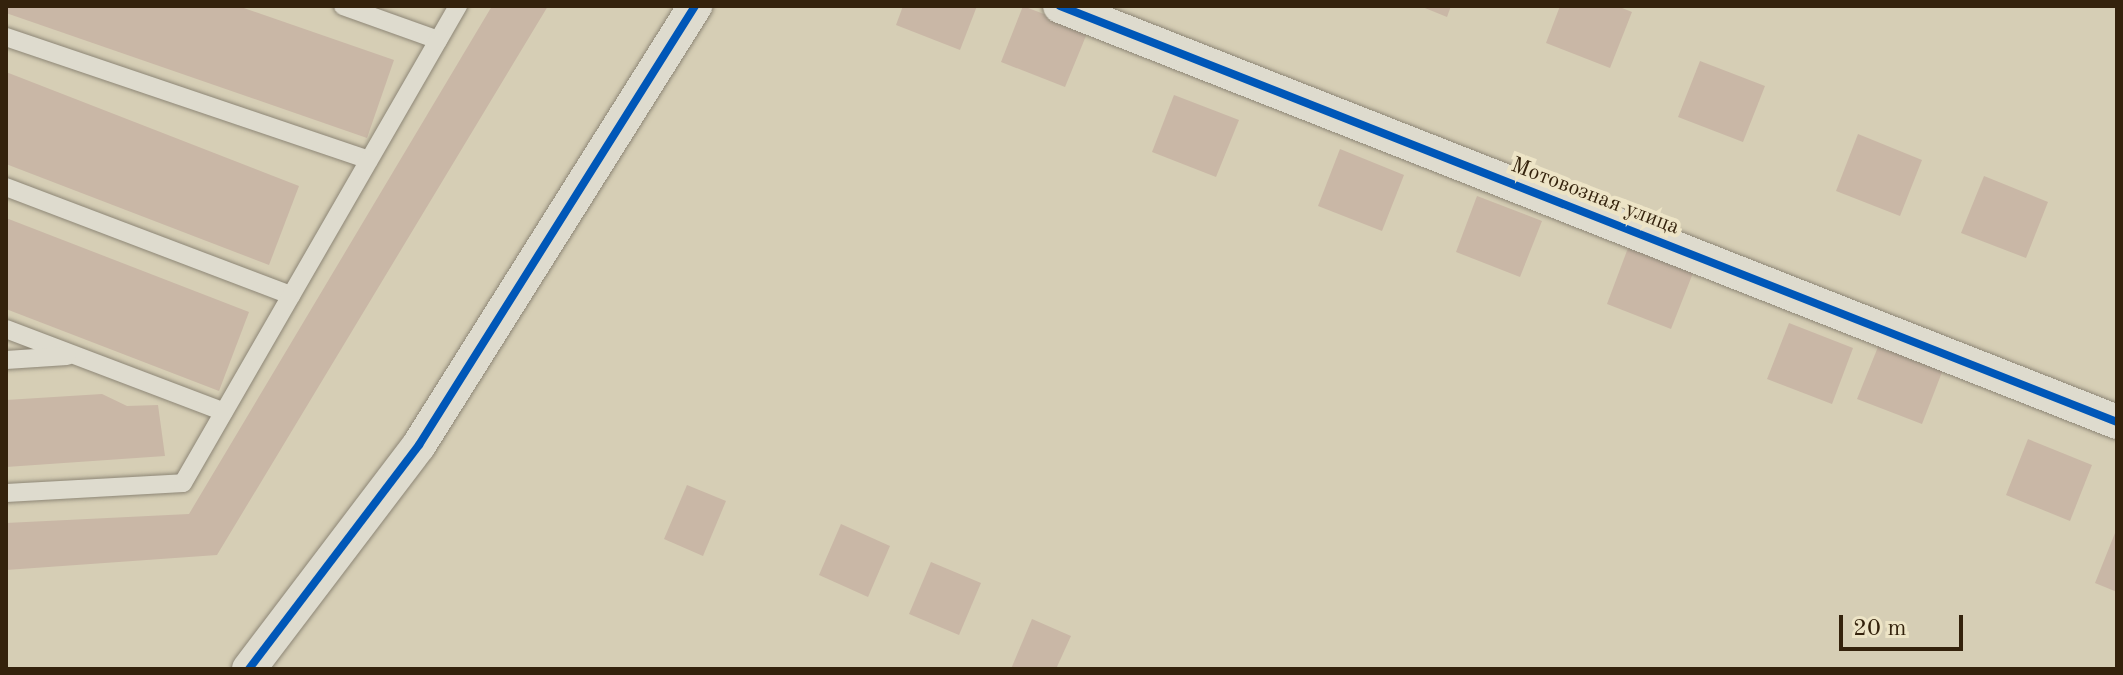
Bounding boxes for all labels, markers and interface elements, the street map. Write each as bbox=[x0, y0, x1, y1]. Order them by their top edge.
street label: Мотовозная улица bbox=[1507, 153, 1683, 241]
scale bar bbox=[1843, 599, 1967, 649]
text: 20 m bbox=[1853, 617, 1907, 641]

